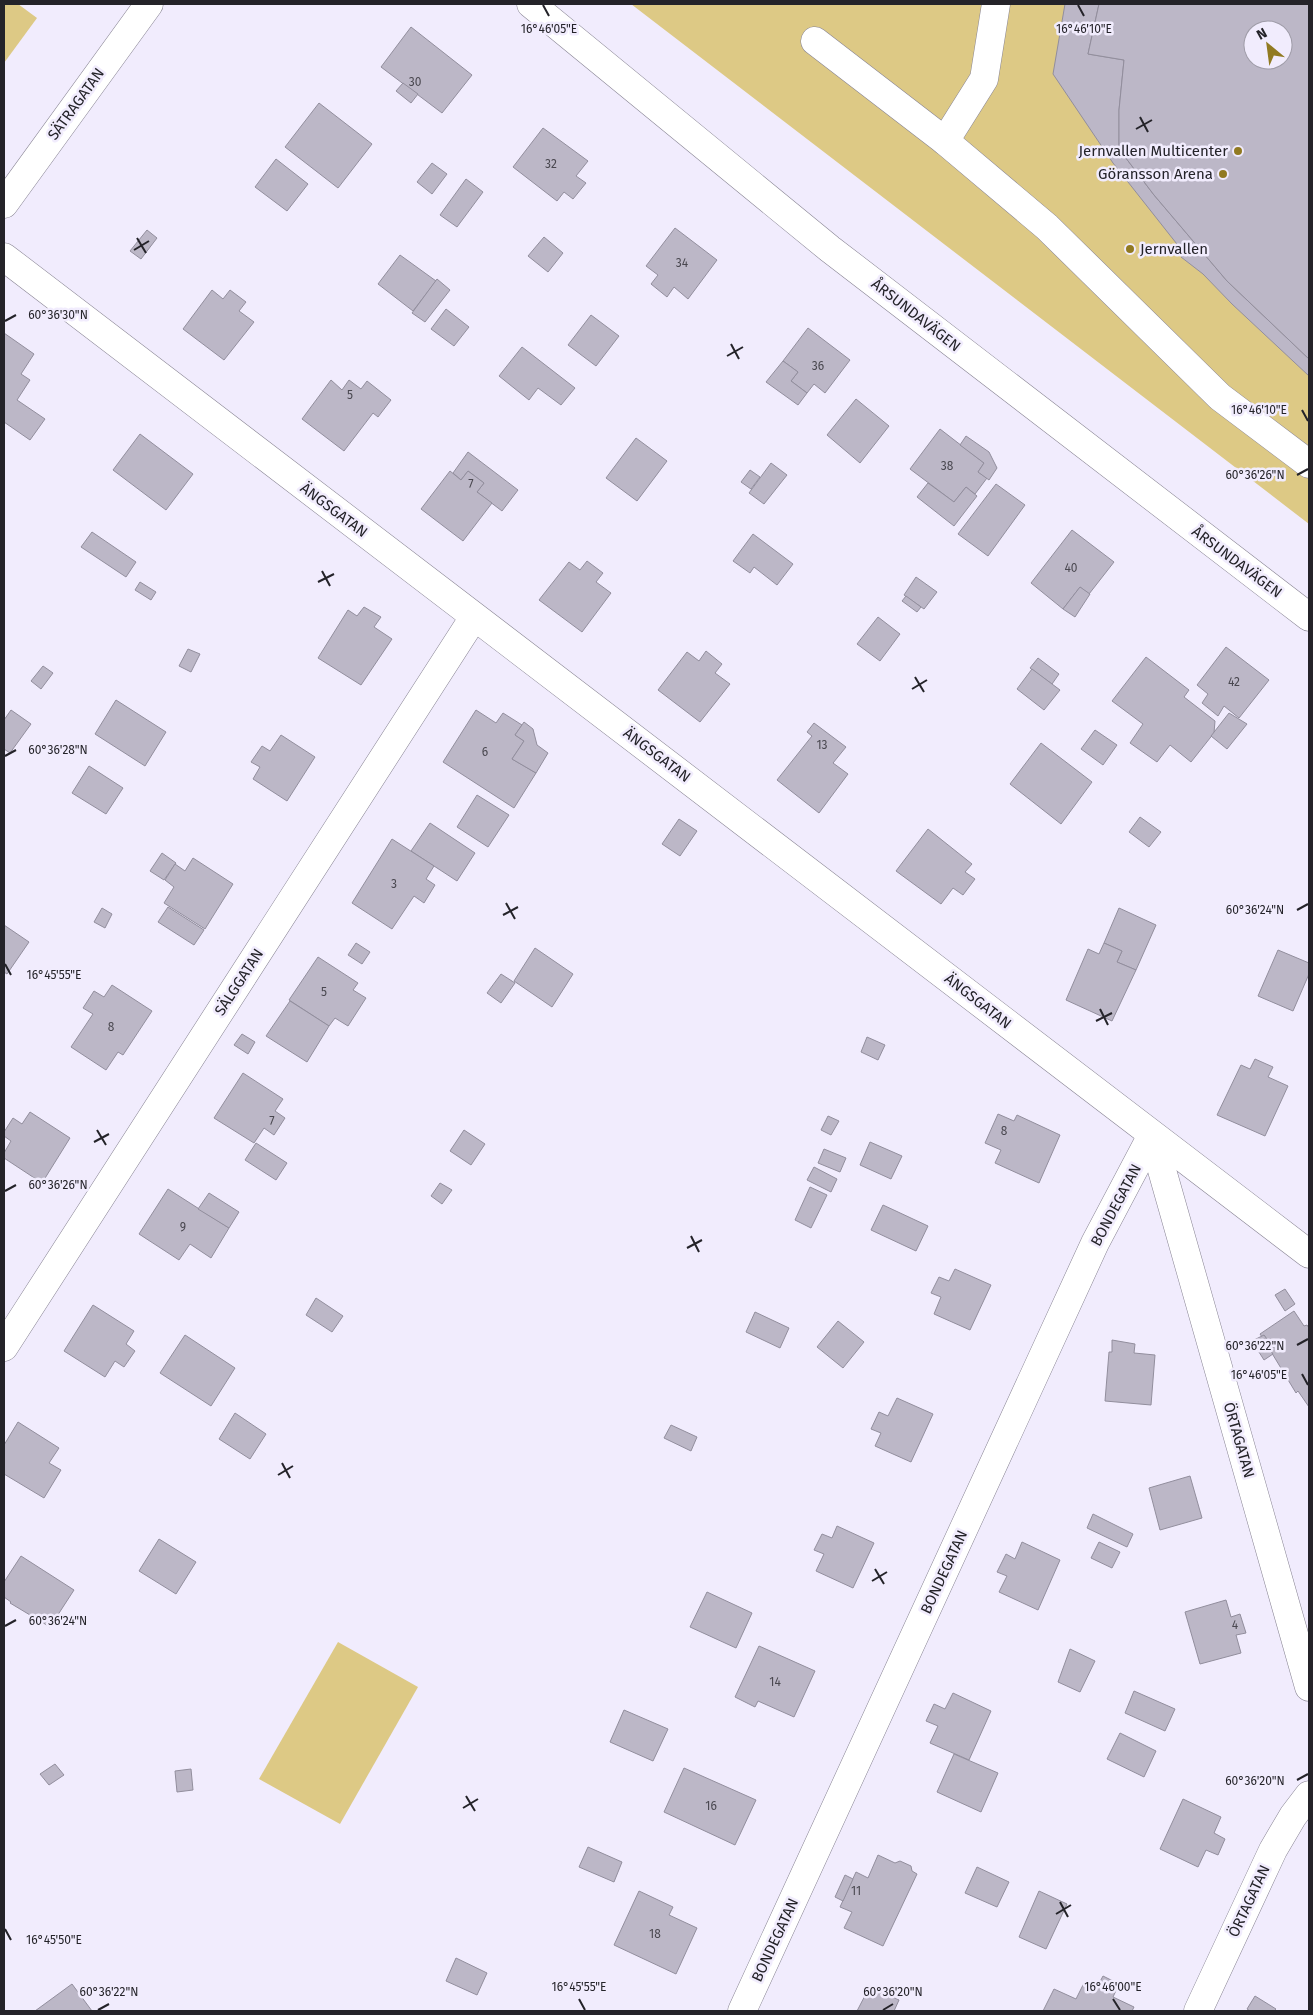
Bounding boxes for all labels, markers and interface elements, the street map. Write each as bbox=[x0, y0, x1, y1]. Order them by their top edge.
north arrow bbox=[1243, 20, 1293, 70]
text: 16°46'05"E bbox=[521, 22, 577, 36]
text: 16°46'10"E bbox=[1056, 22, 1112, 36]
text: N bbox=[1254, 24, 1270, 44]
street label: SÄTRAGATAN bbox=[44, 65, 108, 143]
house number: 30 bbox=[409, 75, 422, 89]
place label: Jernvallen Multicenter bbox=[1079, 142, 1228, 160]
marker: Jernvallen Multicenter bbox=[1232, 145, 1244, 157]
house number: 32 bbox=[545, 157, 557, 171]
place label: Göransson Arena bbox=[1098, 165, 1213, 183]
marker: Göransson Arena bbox=[1217, 168, 1229, 180]
place label: Jernvallen bbox=[1140, 240, 1208, 258]
marker: Jernvallen bbox=[1124, 243, 1136, 255]
house number: 34 bbox=[676, 256, 689, 270]
street label: ÅRSUNDAVÄGEN bbox=[868, 275, 964, 355]
text: 60°36'30"N bbox=[28, 308, 88, 322]
house number: 36 bbox=[812, 359, 824, 373]
house number: 5 bbox=[347, 388, 353, 402]
text: 16°46'10"E bbox=[1231, 403, 1287, 417]
house number: 38 bbox=[941, 459, 954, 473]
text: 60°36'26"N bbox=[1225, 468, 1285, 482]
house number: 7 bbox=[468, 477, 474, 491]
street label: ÄNGSGATAN bbox=[297, 479, 371, 541]
street label: ÅRSUNDAVÄGEN bbox=[1188, 522, 1286, 602]
house number: 40 bbox=[1064, 561, 1078, 575]
house number: 42 bbox=[1228, 675, 1240, 689]
street label: ÄNGSGATAN bbox=[620, 724, 694, 786]
house number: 13 bbox=[816, 738, 828, 752]
text: 60°36'28"N bbox=[28, 743, 88, 757]
house number: 6 bbox=[482, 745, 488, 759]
house number: 3 bbox=[391, 877, 397, 891]
text: 60°36'24"N bbox=[1226, 903, 1284, 917]
street label: SÄLGGATAN bbox=[211, 945, 267, 1019]
text: 16°45'55"E bbox=[26, 968, 82, 982]
street label: ÄNGSGATAN bbox=[941, 969, 1015, 1033]
house number: 5 bbox=[321, 985, 327, 999]
house number: 8 bbox=[108, 1020, 115, 1034]
house number: 7 bbox=[269, 1114, 275, 1128]
house number: 8 bbox=[1001, 1124, 1008, 1138]
street label: BONDEGATAN bbox=[1087, 1161, 1145, 1249]
text: 60°36'26"N bbox=[28, 1178, 88, 1192]
house number: 9 bbox=[180, 1220, 186, 1234]
text: 60°36'22"N bbox=[1225, 1339, 1285, 1353]
text: 16°46'05"E bbox=[1231, 1368, 1287, 1382]
street label: ÖRTAGATAN bbox=[1220, 1400, 1258, 1480]
street label: BONDEGATAN bbox=[917, 1527, 971, 1617]
text: 60°36'24"N bbox=[29, 1614, 87, 1628]
house number: 4 bbox=[1232, 1618, 1239, 1632]
house number: 14 bbox=[769, 1675, 781, 1689]
text: 60°36'20"N bbox=[1225, 1774, 1285, 1788]
house number: 16 bbox=[705, 1799, 717, 1813]
street label: ÖRTAGATAN bbox=[1224, 1862, 1274, 1940]
house number: 11 bbox=[851, 1884, 861, 1898]
street label: BONDEGATAN bbox=[748, 1895, 802, 1985]
house number: 18 bbox=[649, 1927, 661, 1941]
text: 16°45'50"E bbox=[26, 1933, 82, 1947]
text: 16°45'55"E bbox=[551, 1980, 607, 1994]
text: 16°46'00"E bbox=[1084, 1980, 1142, 1994]
text: 60°36'22"N bbox=[79, 1985, 139, 1999]
text: 60°36'20"N bbox=[863, 1985, 923, 1999]

